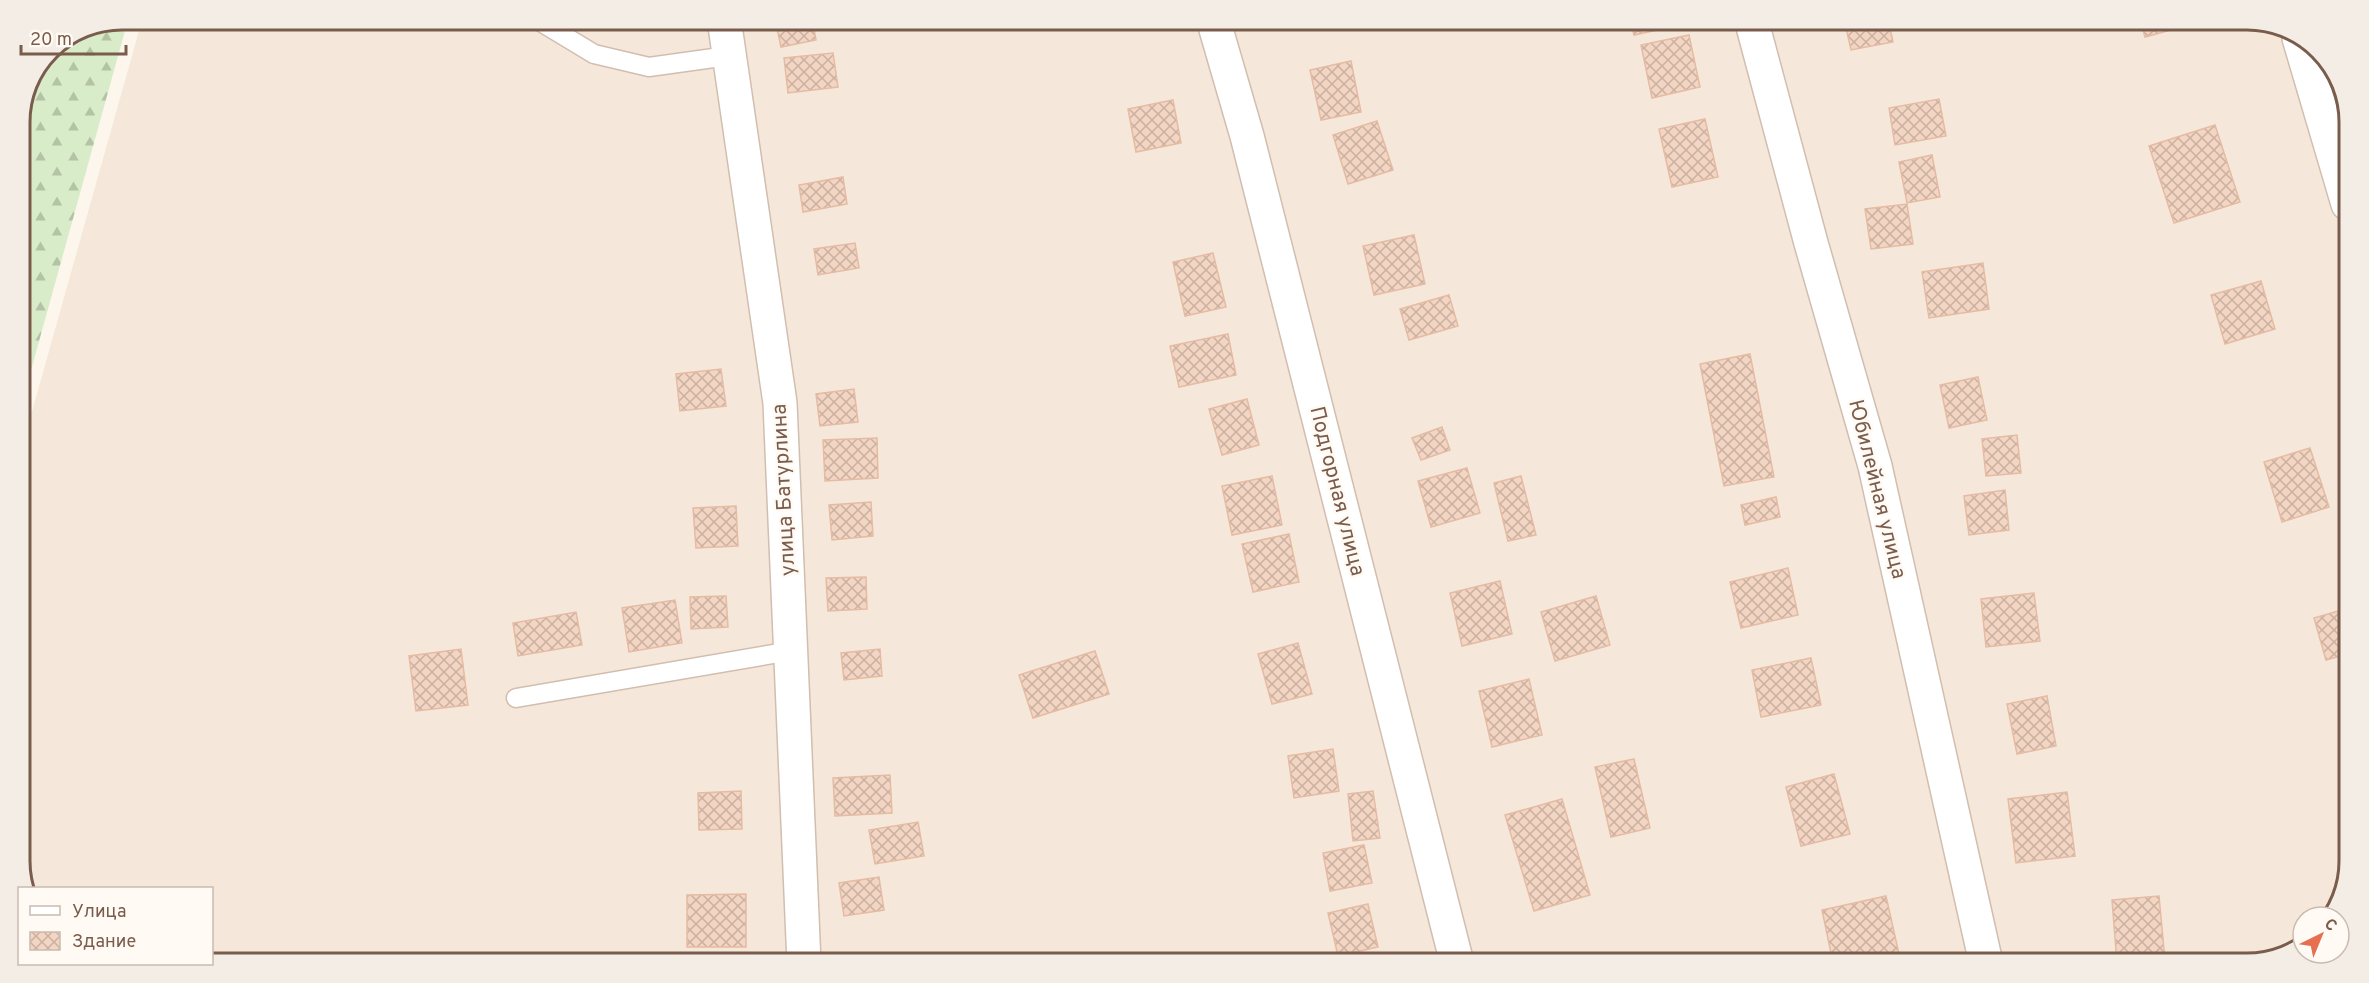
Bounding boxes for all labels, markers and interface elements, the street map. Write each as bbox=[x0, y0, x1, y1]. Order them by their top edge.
scale bar bbox=[21, 18, 126, 56]
text: 20 m bbox=[30, 29, 72, 52]
street label: Юбилейная улица bbox=[1841, 397, 1912, 582]
street label: улица Батурлина bbox=[767, 403, 802, 577]
street label: Подгорная улица bbox=[1302, 404, 1371, 579]
legend bbox=[18, 887, 213, 965]
text: Улица bbox=[72, 901, 126, 924]
north arrow bbox=[2291, 905, 2351, 965]
text: С bbox=[2319, 915, 2340, 936]
text: Здание bbox=[72, 931, 136, 954]

